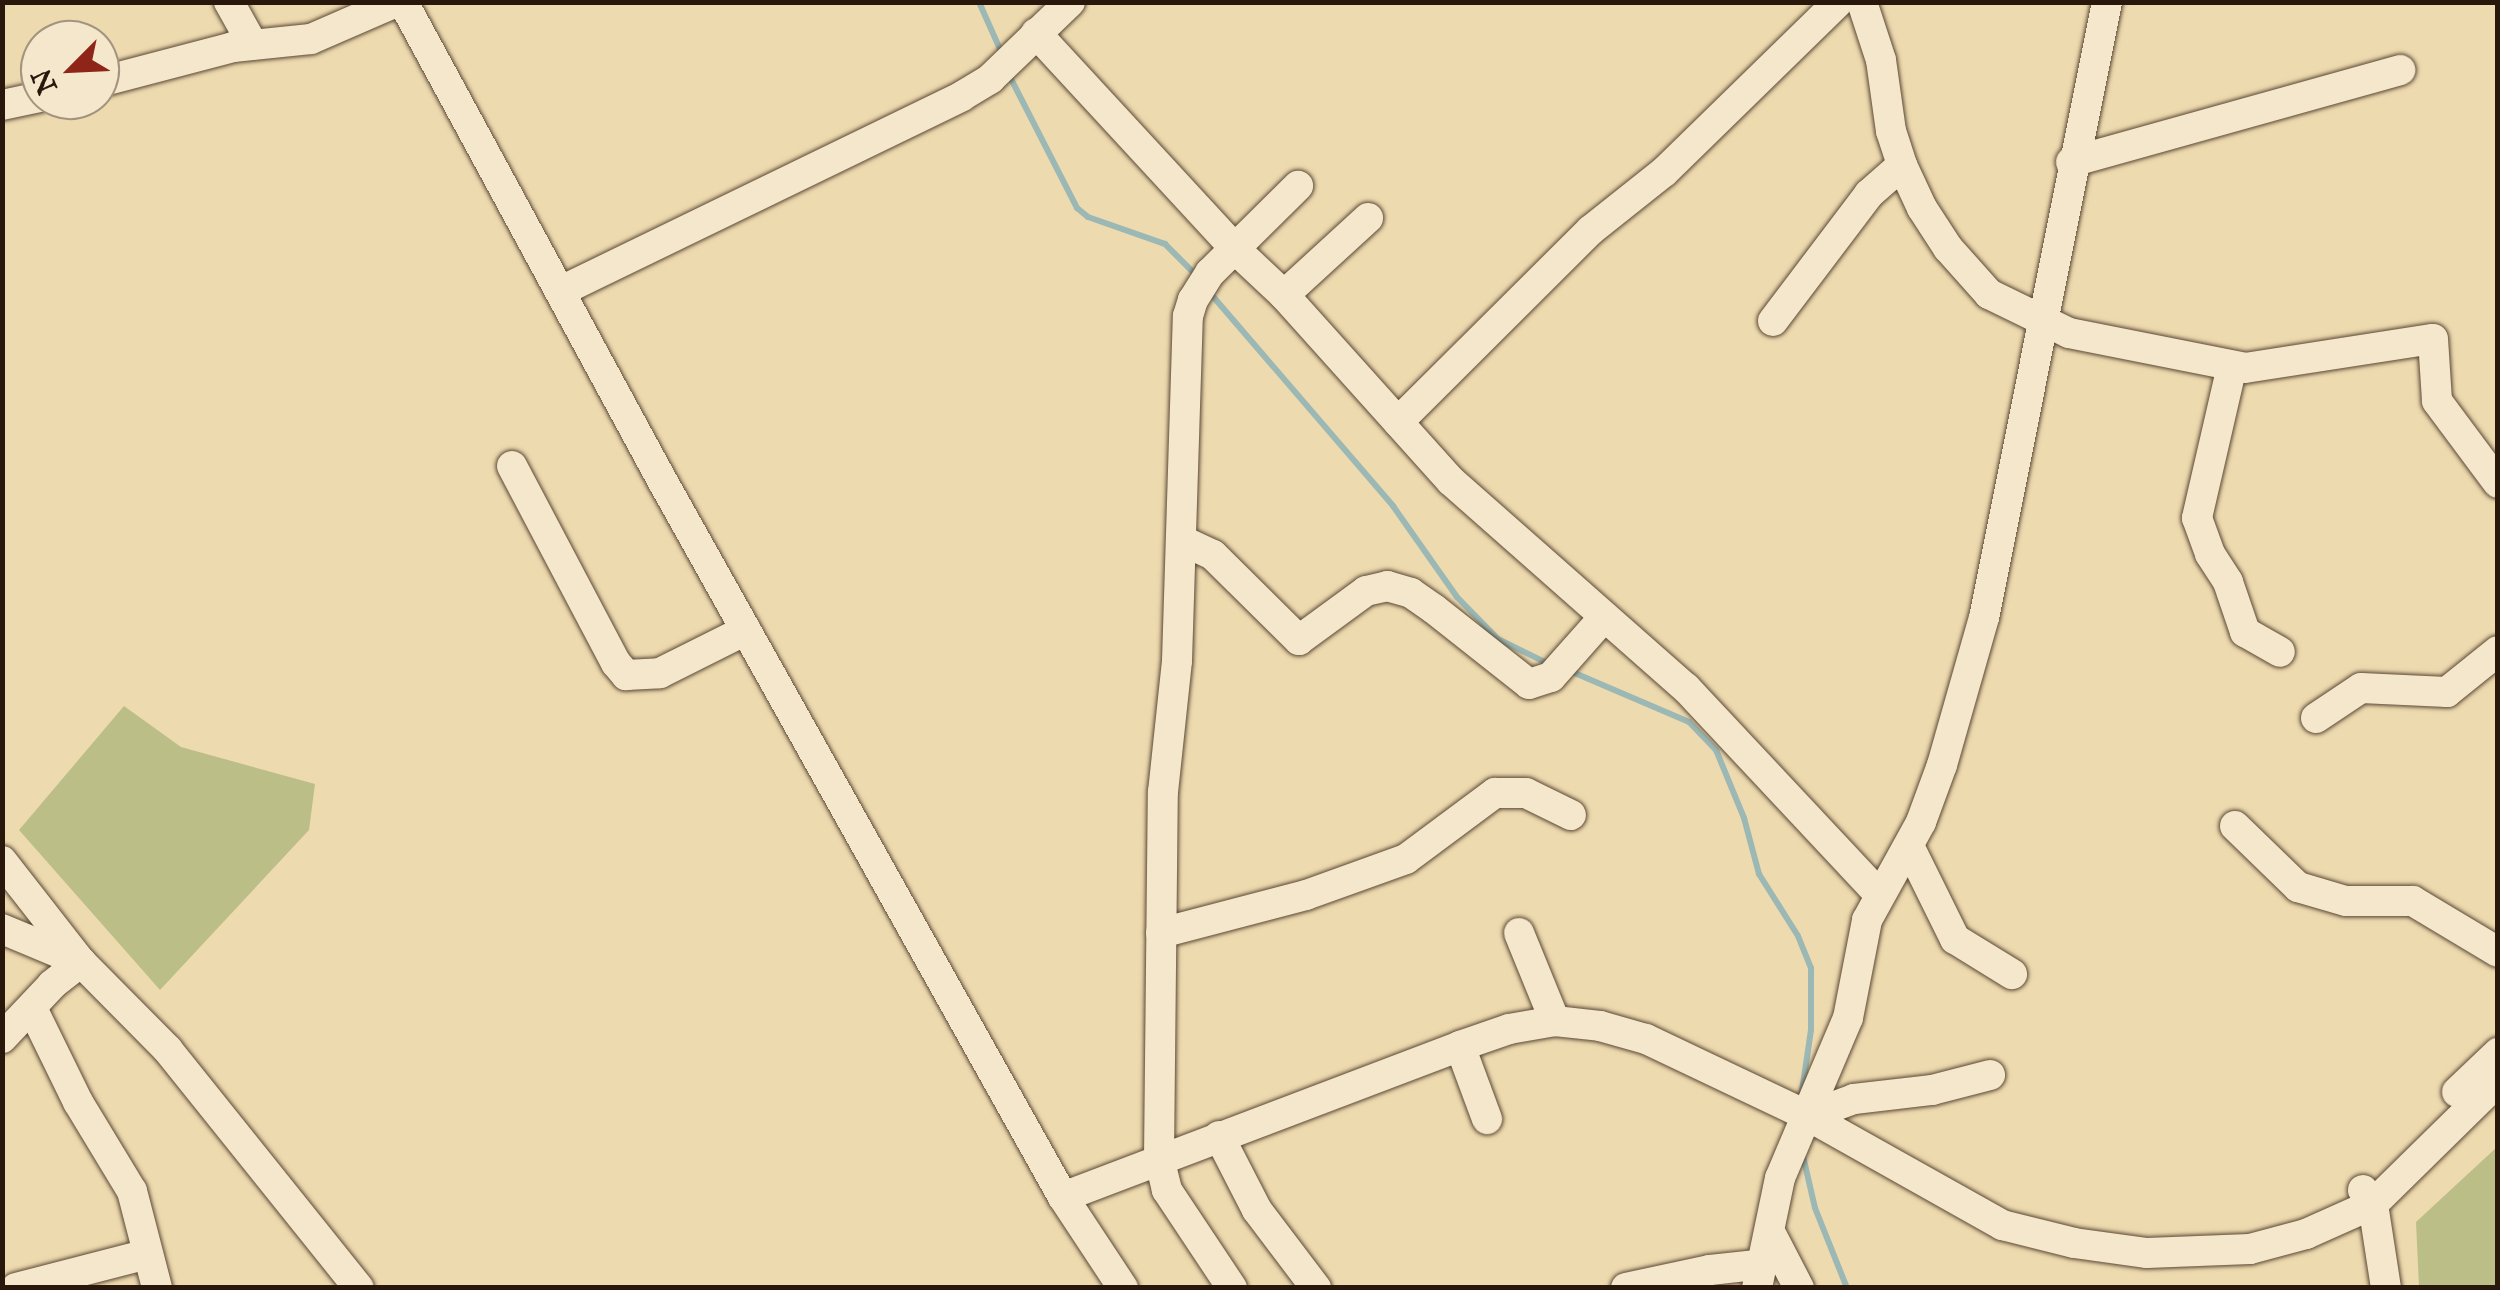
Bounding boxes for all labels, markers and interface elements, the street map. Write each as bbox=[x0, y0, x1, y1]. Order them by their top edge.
north arrow bbox=[20, 20, 120, 120]
text: N bbox=[23, 64, 65, 100]

